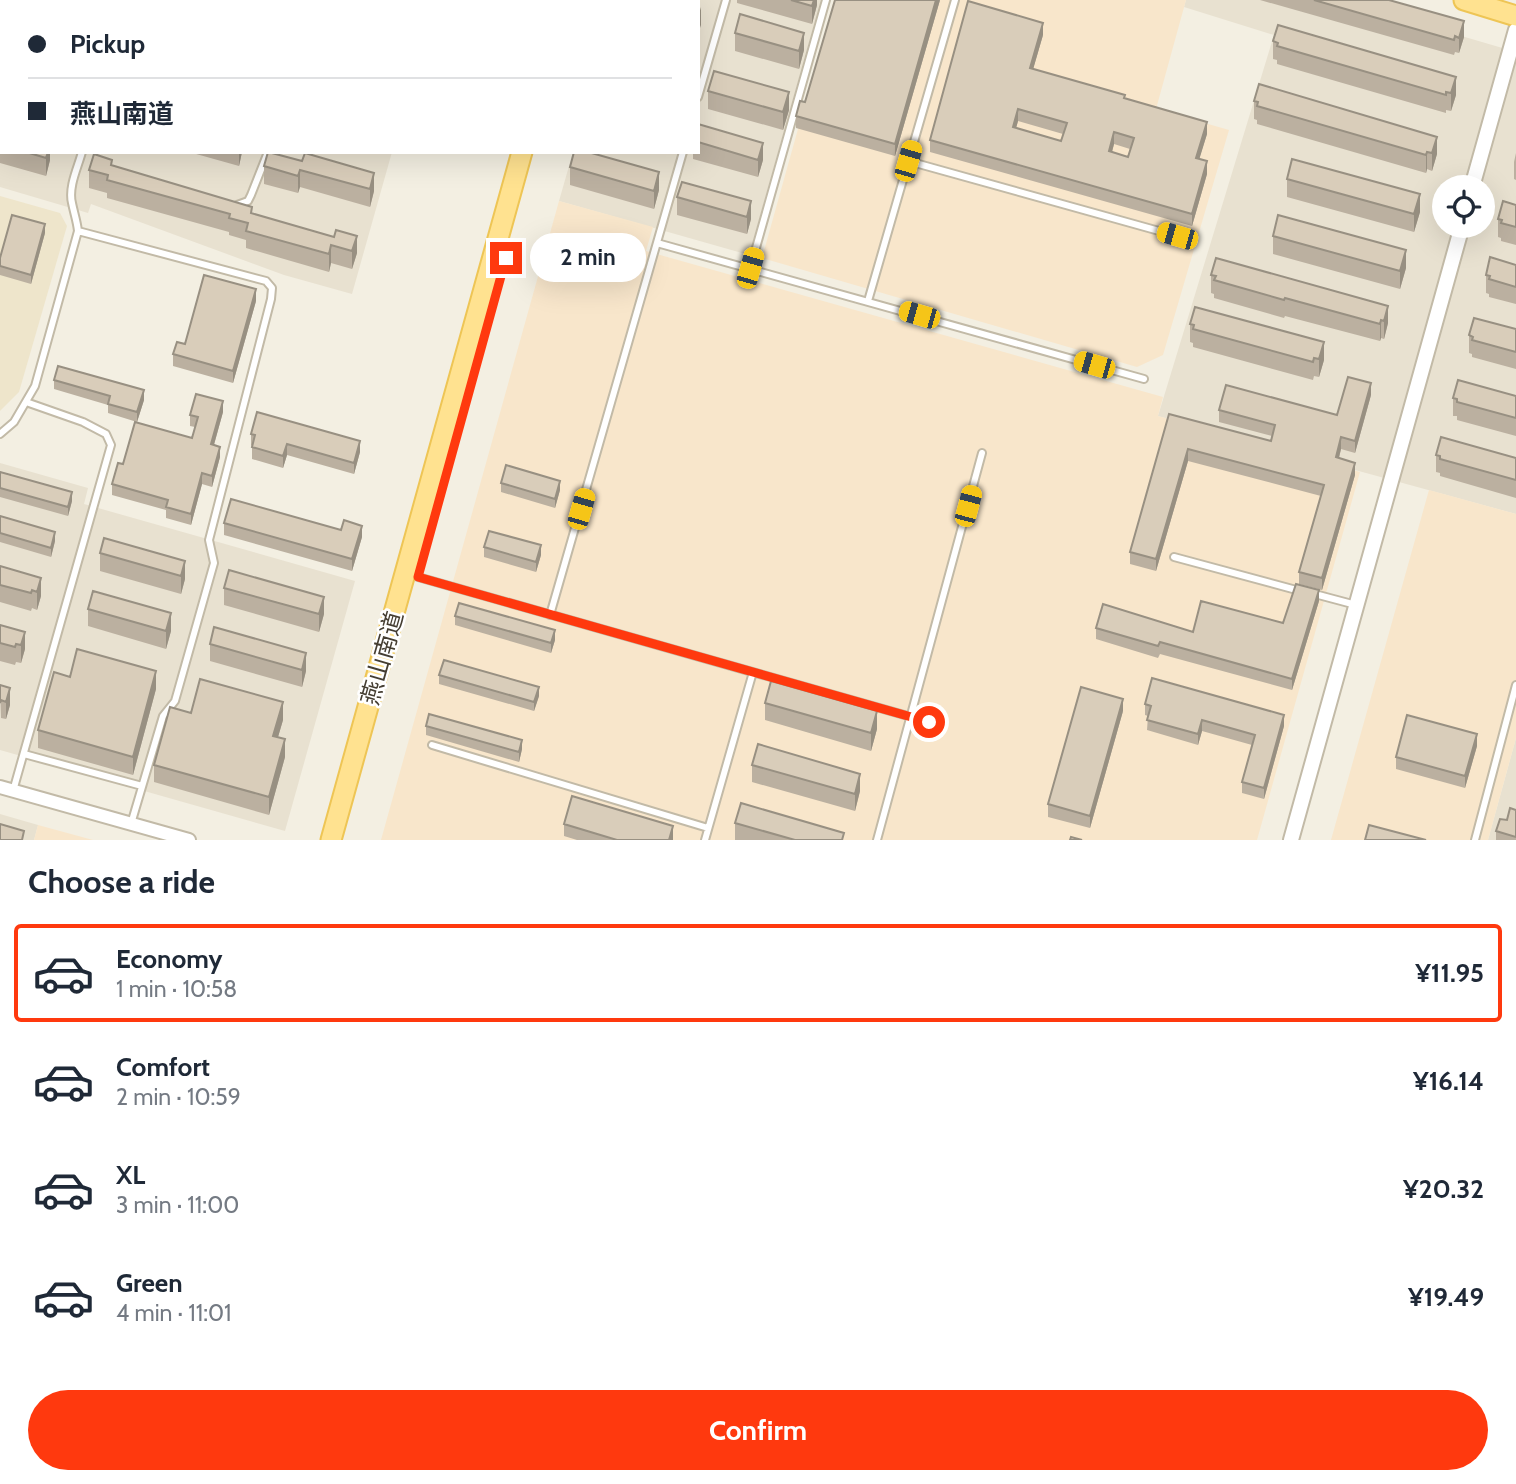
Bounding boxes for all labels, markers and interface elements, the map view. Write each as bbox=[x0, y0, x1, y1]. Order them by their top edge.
text: Pickup bbox=[70, 28, 145, 60]
text: 燕山南道 bbox=[70, 98, 174, 130]
car bbox=[893, 138, 924, 184]
map controls bbox=[1432, 175, 1495, 238]
button: locate bbox=[1432, 175, 1495, 238]
car bbox=[1154, 220, 1201, 252]
callout: 2 min bbox=[530, 233, 646, 282]
route end bbox=[490, 242, 522, 274]
text: 2 min bbox=[560, 243, 616, 271]
car bbox=[735, 245, 766, 291]
car bbox=[896, 299, 943, 331]
car bbox=[1071, 349, 1118, 381]
car bbox=[953, 483, 984, 529]
car bbox=[566, 486, 597, 532]
street label: 燕山南道 bbox=[355, 608, 409, 708]
route start bbox=[913, 706, 945, 738]
text: Choose a ride bbox=[28, 862, 215, 901]
icon: car bbox=[32, 942, 95, 1005]
text: Economy bbox=[116, 943, 222, 975]
text: ¥11.95 bbox=[1415, 957, 1484, 989]
text: 1 min · 10:58 bbox=[116, 975, 237, 1003]
icon: car bbox=[32, 1050, 95, 1113]
text: Comfort bbox=[116, 1051, 210, 1083]
text: ¥16.14 bbox=[1413, 1065, 1484, 1097]
text: 2 min · 10:59 bbox=[116, 1083, 241, 1111]
icon: car bbox=[32, 1158, 95, 1221]
text: XL bbox=[116, 1159, 145, 1191]
text: ¥20.32 bbox=[1403, 1173, 1484, 1205]
text: 3 min · 11:00 bbox=[116, 1191, 239, 1219]
icon: car bbox=[32, 1266, 95, 1329]
text: Green bbox=[116, 1267, 183, 1299]
text: ¥19.49 bbox=[1408, 1281, 1484, 1313]
text: 4 min · 11:01 bbox=[116, 1299, 232, 1327]
button: Confirm bbox=[28, 1390, 1488, 1470]

